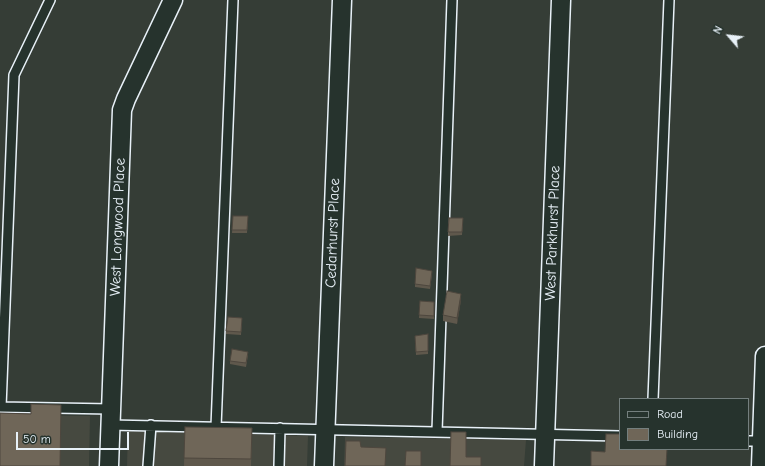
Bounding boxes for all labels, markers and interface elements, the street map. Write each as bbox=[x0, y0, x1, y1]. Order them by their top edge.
north arrow bbox=[709, 16, 749, 56]
text: N bbox=[711, 24, 725, 36]
street label: West Longwood Place bbox=[107, 158, 129, 296]
street label: West Parkhurst Place bbox=[542, 165, 564, 301]
street label: Cedarhurst Place bbox=[322, 178, 344, 288]
legend bbox=[619, 398, 749, 450]
text: Road bbox=[657, 407, 683, 421]
scale bar bbox=[18, 424, 131, 450]
text: Building bbox=[657, 427, 698, 441]
text: 50 m bbox=[23, 432, 51, 446]

